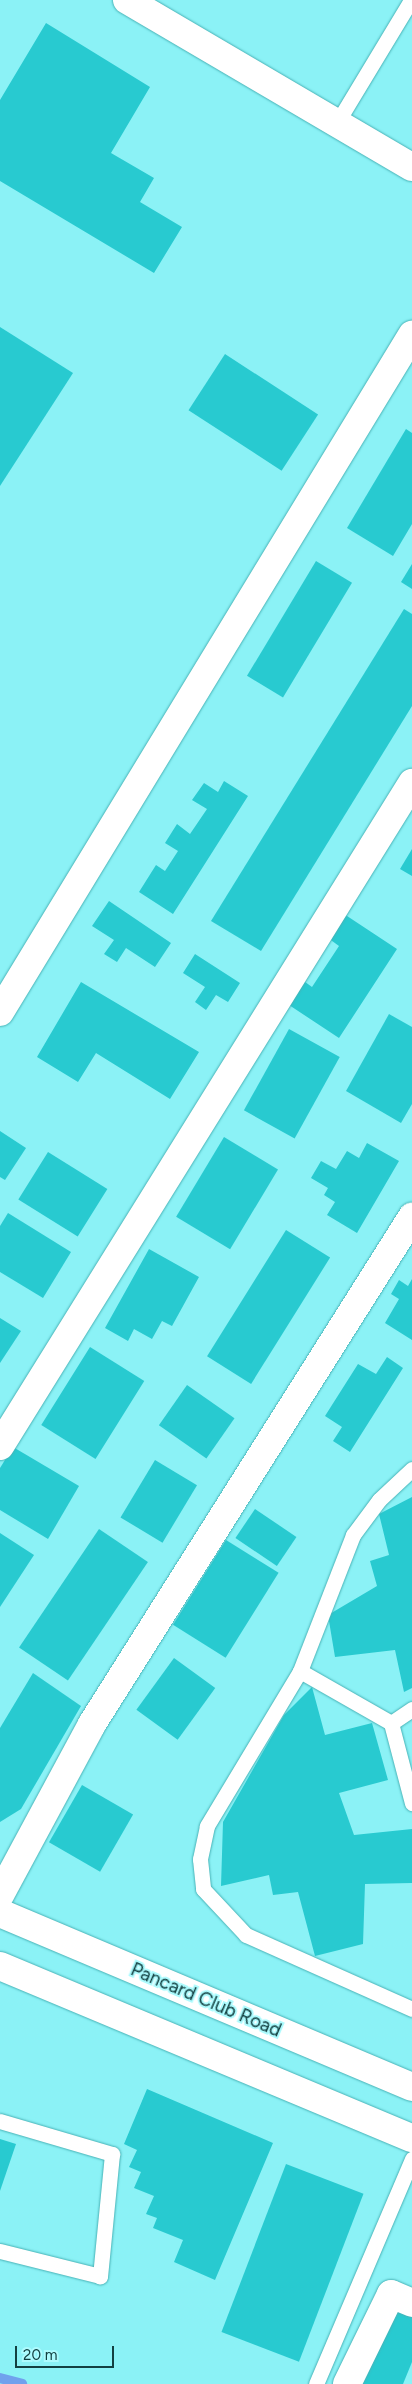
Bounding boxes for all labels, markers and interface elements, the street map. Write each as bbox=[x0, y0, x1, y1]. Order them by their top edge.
street label: Pancard Club Road bbox=[127, 1958, 285, 2042]
scale bar bbox=[18, 2336, 116, 2368]
text: 20 m bbox=[23, 2346, 57, 2364]

